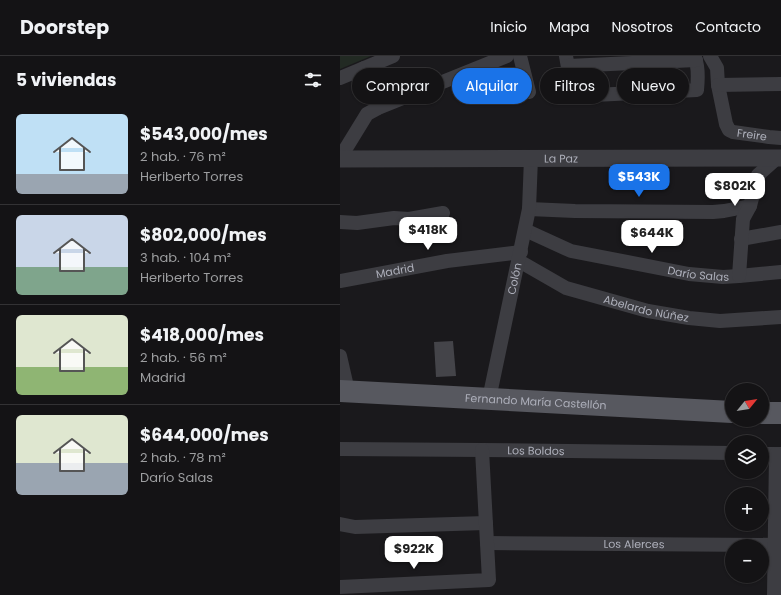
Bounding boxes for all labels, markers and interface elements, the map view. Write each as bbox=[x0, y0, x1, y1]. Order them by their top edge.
text: Doorstep bbox=[20, 14, 109, 41]
text: Inicio bbox=[490, 17, 527, 37]
text: Mapa bbox=[549, 17, 590, 37]
text: Nosotros bbox=[612, 17, 673, 37]
text: Contacto bbox=[695, 17, 761, 37]
text: 5 viviendas bbox=[16, 68, 116, 92]
chip: Comprar bbox=[352, 68, 444, 104]
chip: Alquilar bbox=[452, 68, 532, 104]
chip: Filtros bbox=[540, 68, 609, 104]
chip: Nuevo bbox=[617, 68, 689, 104]
icon: filters bbox=[302, 69, 324, 91]
text: $543,000/mes bbox=[140, 122, 268, 146]
street label: Freire bbox=[736, 125, 768, 145]
icon: home bbox=[48, 130, 96, 178]
text: 2 hab. · 76 m² bbox=[140, 147, 226, 166]
street label: La Paz bbox=[544, 150, 578, 167]
pin: $543K bbox=[611, 164, 667, 198]
text: Heriberto Torres bbox=[140, 167, 243, 186]
text: $543K bbox=[618, 167, 660, 186]
pin: $802K bbox=[707, 173, 763, 207]
text: $802K bbox=[714, 176, 756, 195]
pin: $418K bbox=[400, 217, 456, 251]
text: $418K bbox=[408, 220, 448, 239]
pin: $644K bbox=[624, 220, 680, 254]
text: $802,000/mes bbox=[140, 223, 267, 247]
text: $644K bbox=[630, 223, 674, 242]
icon: home bbox=[48, 231, 96, 279]
text: 3 hab. · 104 m² bbox=[140, 248, 231, 267]
street label: Madrid bbox=[375, 259, 416, 282]
street label: Colón bbox=[503, 261, 526, 296]
street label: Darío Salas bbox=[666, 262, 730, 285]
text: Heriberto Torres bbox=[140, 268, 243, 287]
street label: Abelardo Núñez bbox=[602, 291, 690, 326]
text: $418,000/mes bbox=[140, 323, 264, 347]
icon: home bbox=[48, 331, 96, 379]
text: 2 hab. · 56 m² bbox=[140, 348, 227, 367]
text: Madrid bbox=[140, 368, 186, 387]
north arrow bbox=[725, 383, 769, 427]
map controls bbox=[725, 383, 769, 583]
street label: Fernando María Castellón bbox=[465, 390, 607, 413]
text: $644,000/mes bbox=[140, 423, 269, 447]
icon: home bbox=[48, 431, 96, 479]
button: layers bbox=[725, 435, 769, 479]
street label: Los Boldos bbox=[507, 442, 565, 459]
text: 2 hab. · 78 m² bbox=[140, 448, 226, 467]
text: Darío Salas bbox=[140, 468, 213, 487]
button: + bbox=[725, 487, 769, 531]
pin: $922K bbox=[386, 536, 442, 570]
street label: Los Alerces bbox=[604, 536, 665, 552]
text: $922K bbox=[394, 539, 434, 558]
button: − bbox=[725, 539, 769, 583]

